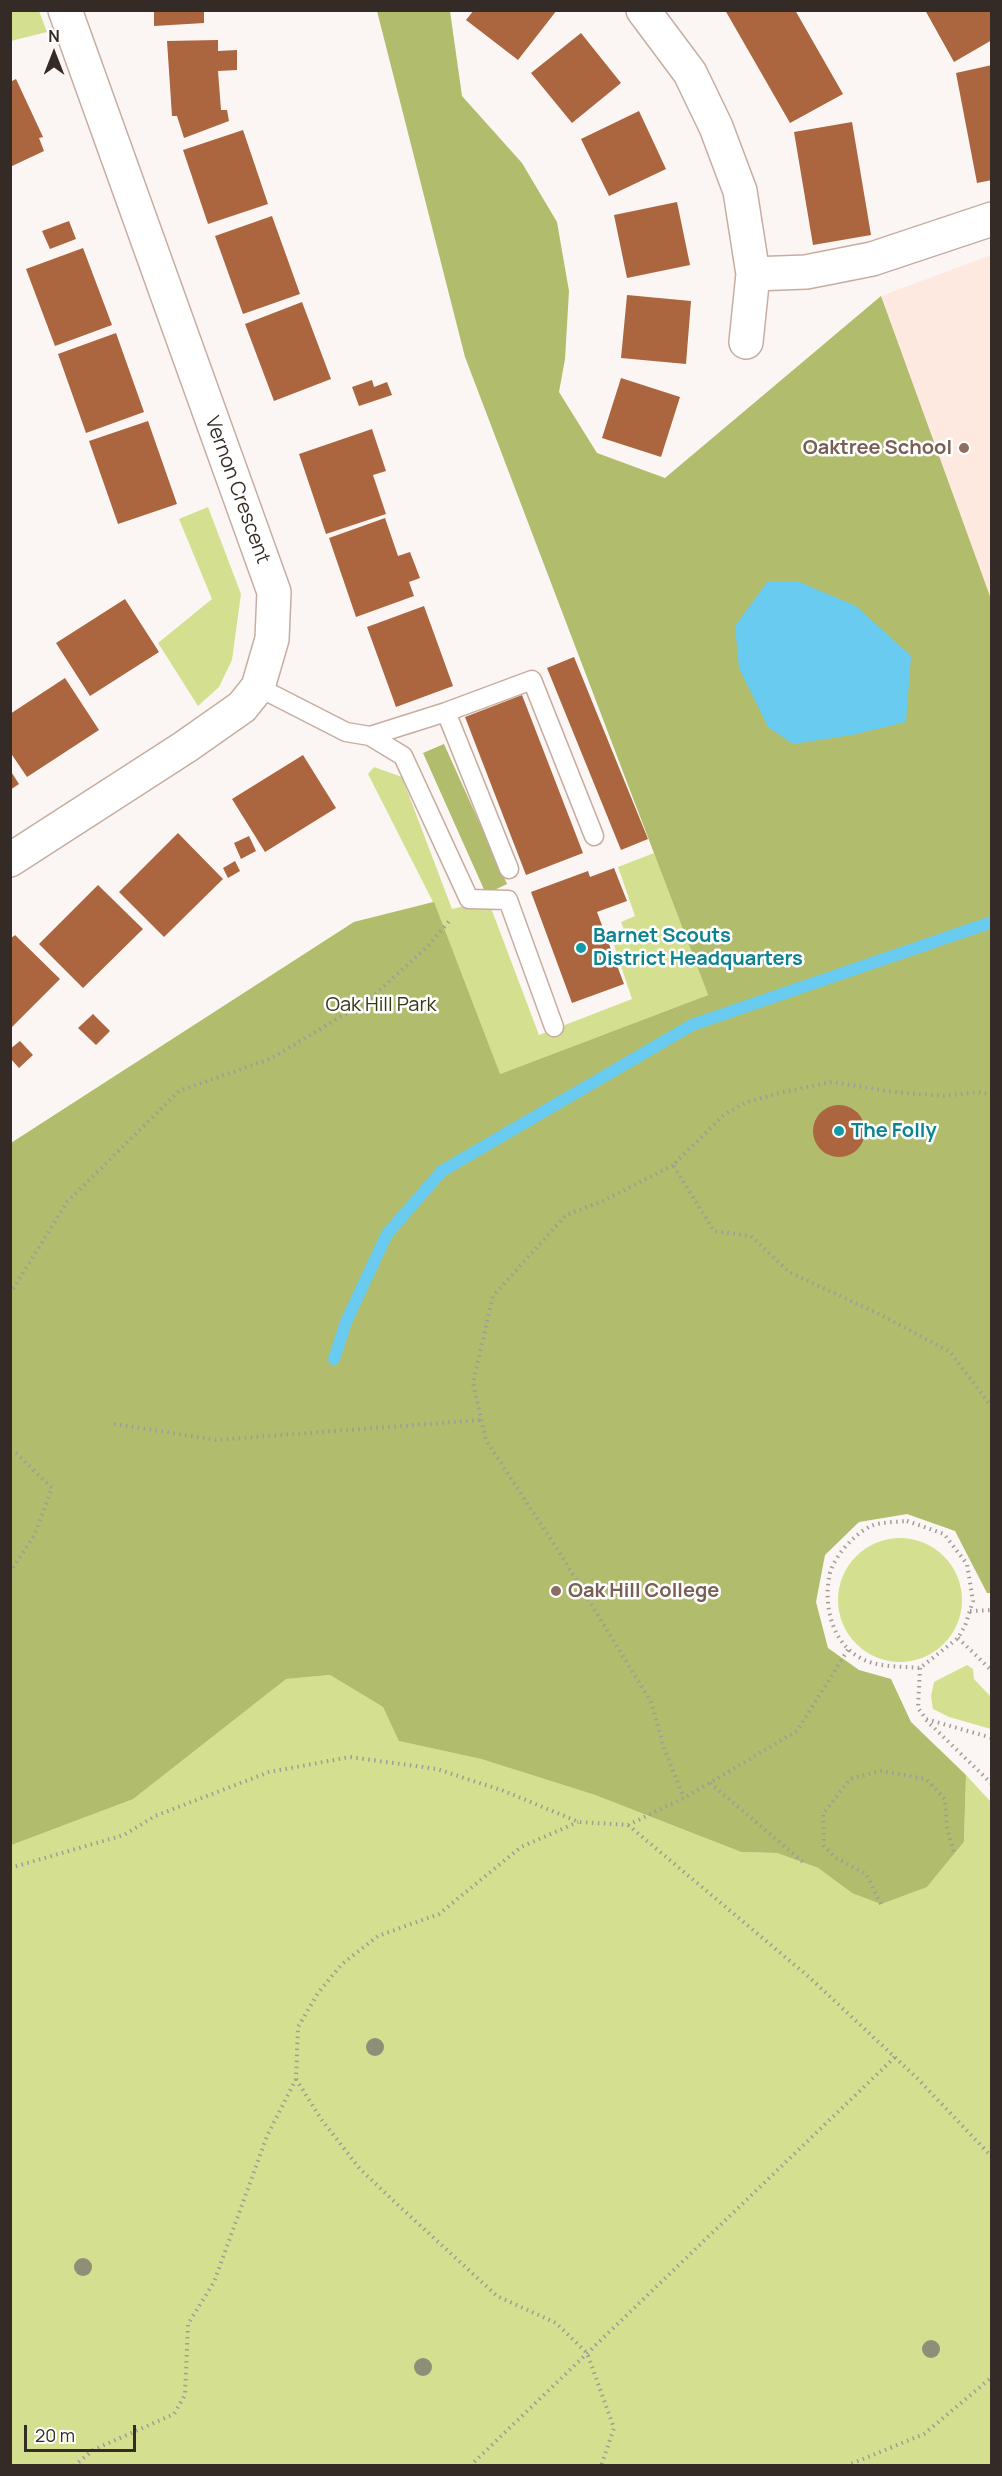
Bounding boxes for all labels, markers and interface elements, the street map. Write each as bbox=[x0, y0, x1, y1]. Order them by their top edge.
north arrow bbox=[24, 24, 84, 84]
text: N bbox=[48, 25, 60, 47]
street label: Vernon Crescent bbox=[199, 413, 275, 567]
place label: Oaktree School bbox=[803, 436, 952, 460]
marker: Oaktree School bbox=[957, 441, 971, 455]
place label: Barnet Scouts District Headquarters bbox=[593, 924, 803, 971]
marker: Barnet Scouts District Headquarters bbox=[574, 941, 588, 955]
park label: Oak Hill Park bbox=[325, 993, 437, 1017]
place label: The Folly bbox=[851, 1119, 937, 1143]
marker: The Folly bbox=[832, 1124, 846, 1138]
place label: Oak Hill College bbox=[568, 1579, 719, 1603]
marker: Oak Hill College bbox=[549, 1584, 563, 1598]
scale bar bbox=[27, 2413, 140, 2451]
text: 20 m bbox=[35, 2423, 75, 2447]

